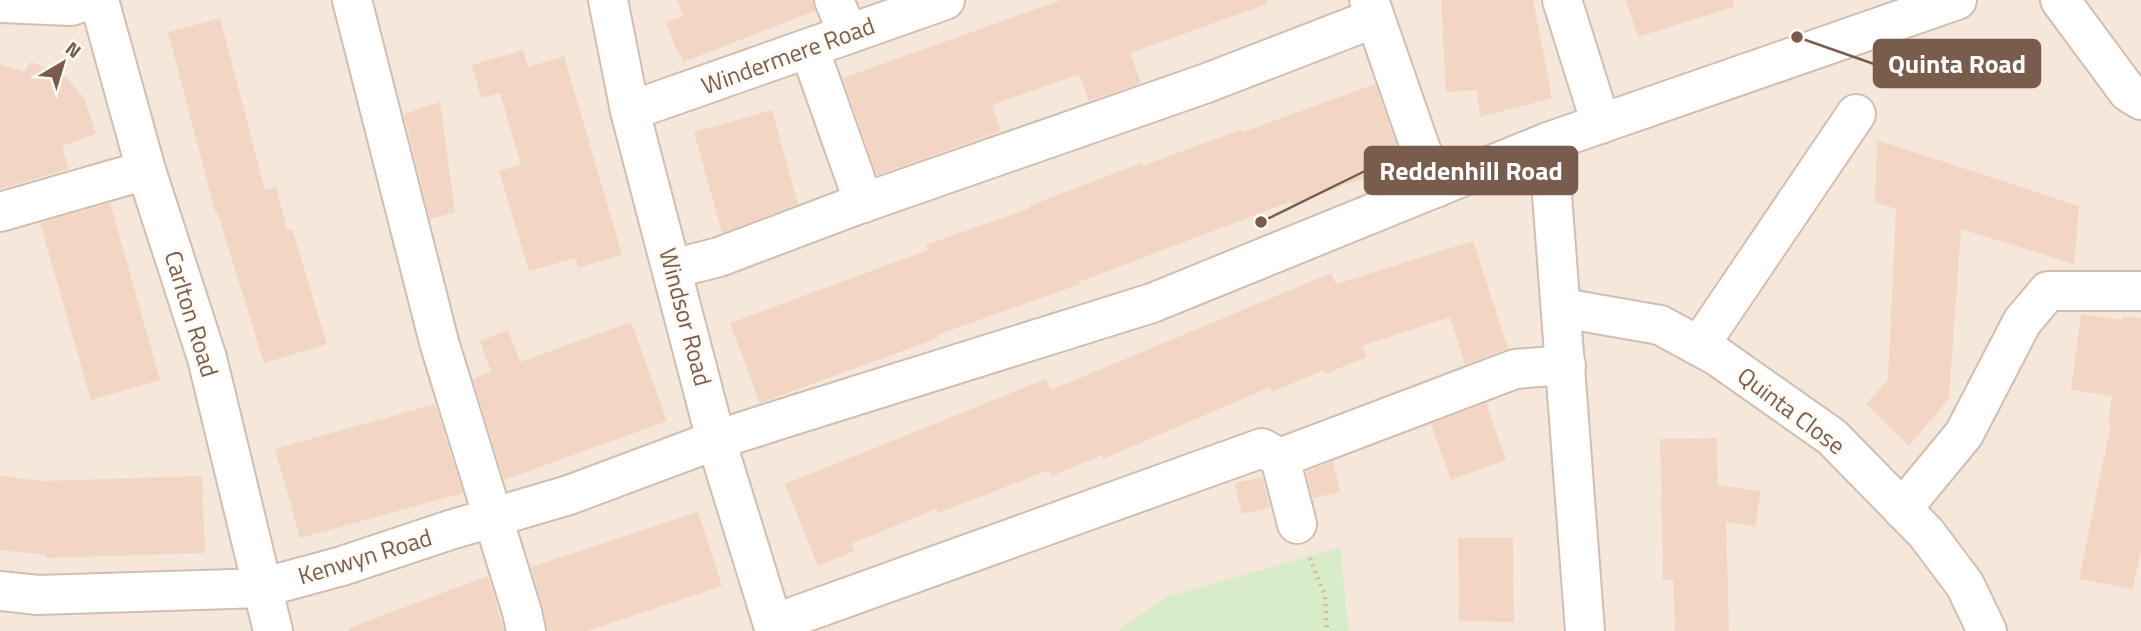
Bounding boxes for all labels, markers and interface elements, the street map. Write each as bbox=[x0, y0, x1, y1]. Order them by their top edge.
street label: Windermere Road bbox=[696, 7, 879, 103]
north arrow bbox=[28, 28, 98, 98]
text: N bbox=[60, 34, 88, 65]
callout: Quinta Road bbox=[1874, 40, 2040, 87]
text: Quinta Road bbox=[1888, 44, 2026, 83]
callout: Reddenhill Road bbox=[1365, 147, 1577, 194]
text: Reddenhill Road bbox=[1379, 151, 1563, 190]
street label: Windsor Road bbox=[650, 244, 722, 390]
street label: Carlton Road bbox=[156, 246, 228, 381]
street label: Quinta Close bbox=[1730, 358, 1853, 463]
street label: Kenwyn Road bbox=[293, 519, 436, 593]

